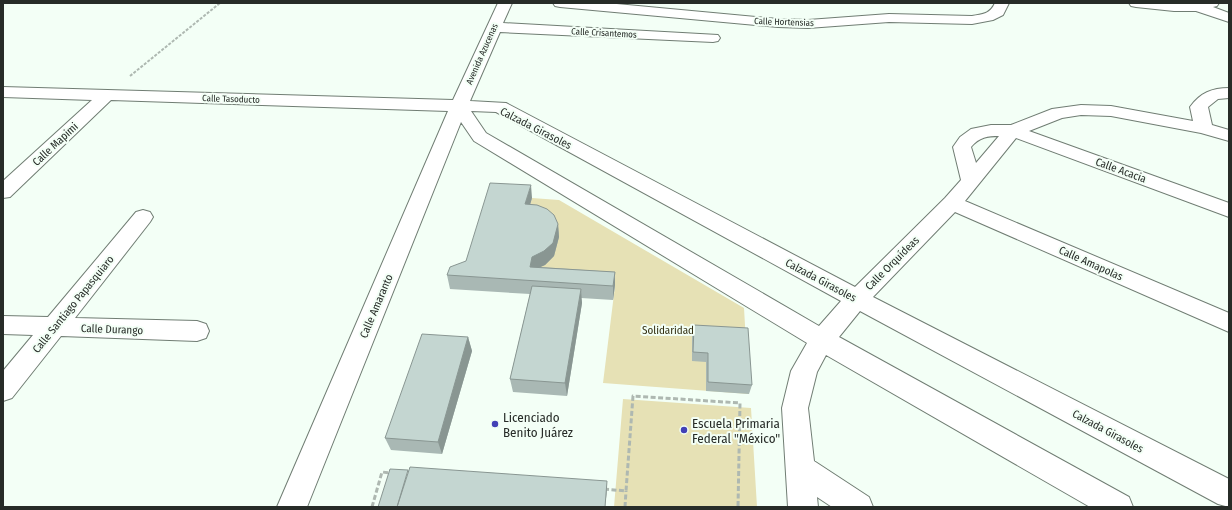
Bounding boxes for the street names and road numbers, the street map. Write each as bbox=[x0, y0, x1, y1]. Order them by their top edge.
street label: Calle Hortensias bbox=[754, 16, 814, 28]
street label: Avenida Azucenas bbox=[464, 22, 500, 86]
street label: Calle Crisantemos bbox=[571, 26, 637, 40]
street label: Calle Tasoducto bbox=[202, 93, 260, 105]
street label: Calzada Girasoles bbox=[498, 105, 574, 152]
street label: Calle Mapimi bbox=[30, 120, 81, 169]
street label: Calle Acacia bbox=[1094, 155, 1148, 186]
street label: Calle Orquídeas bbox=[863, 234, 922, 293]
street label: Calle Amapolas bbox=[1057, 244, 1125, 283]
street label: Calle Santiago Papasquiaro bbox=[30, 253, 117, 356]
street label: Calzada Girasoles bbox=[783, 256, 859, 305]
street label: Calle Amaranto bbox=[357, 272, 396, 340]
street label: Calle Durango bbox=[81, 322, 143, 337]
street label: Calzada Girasoles bbox=[1070, 407, 1146, 456]

